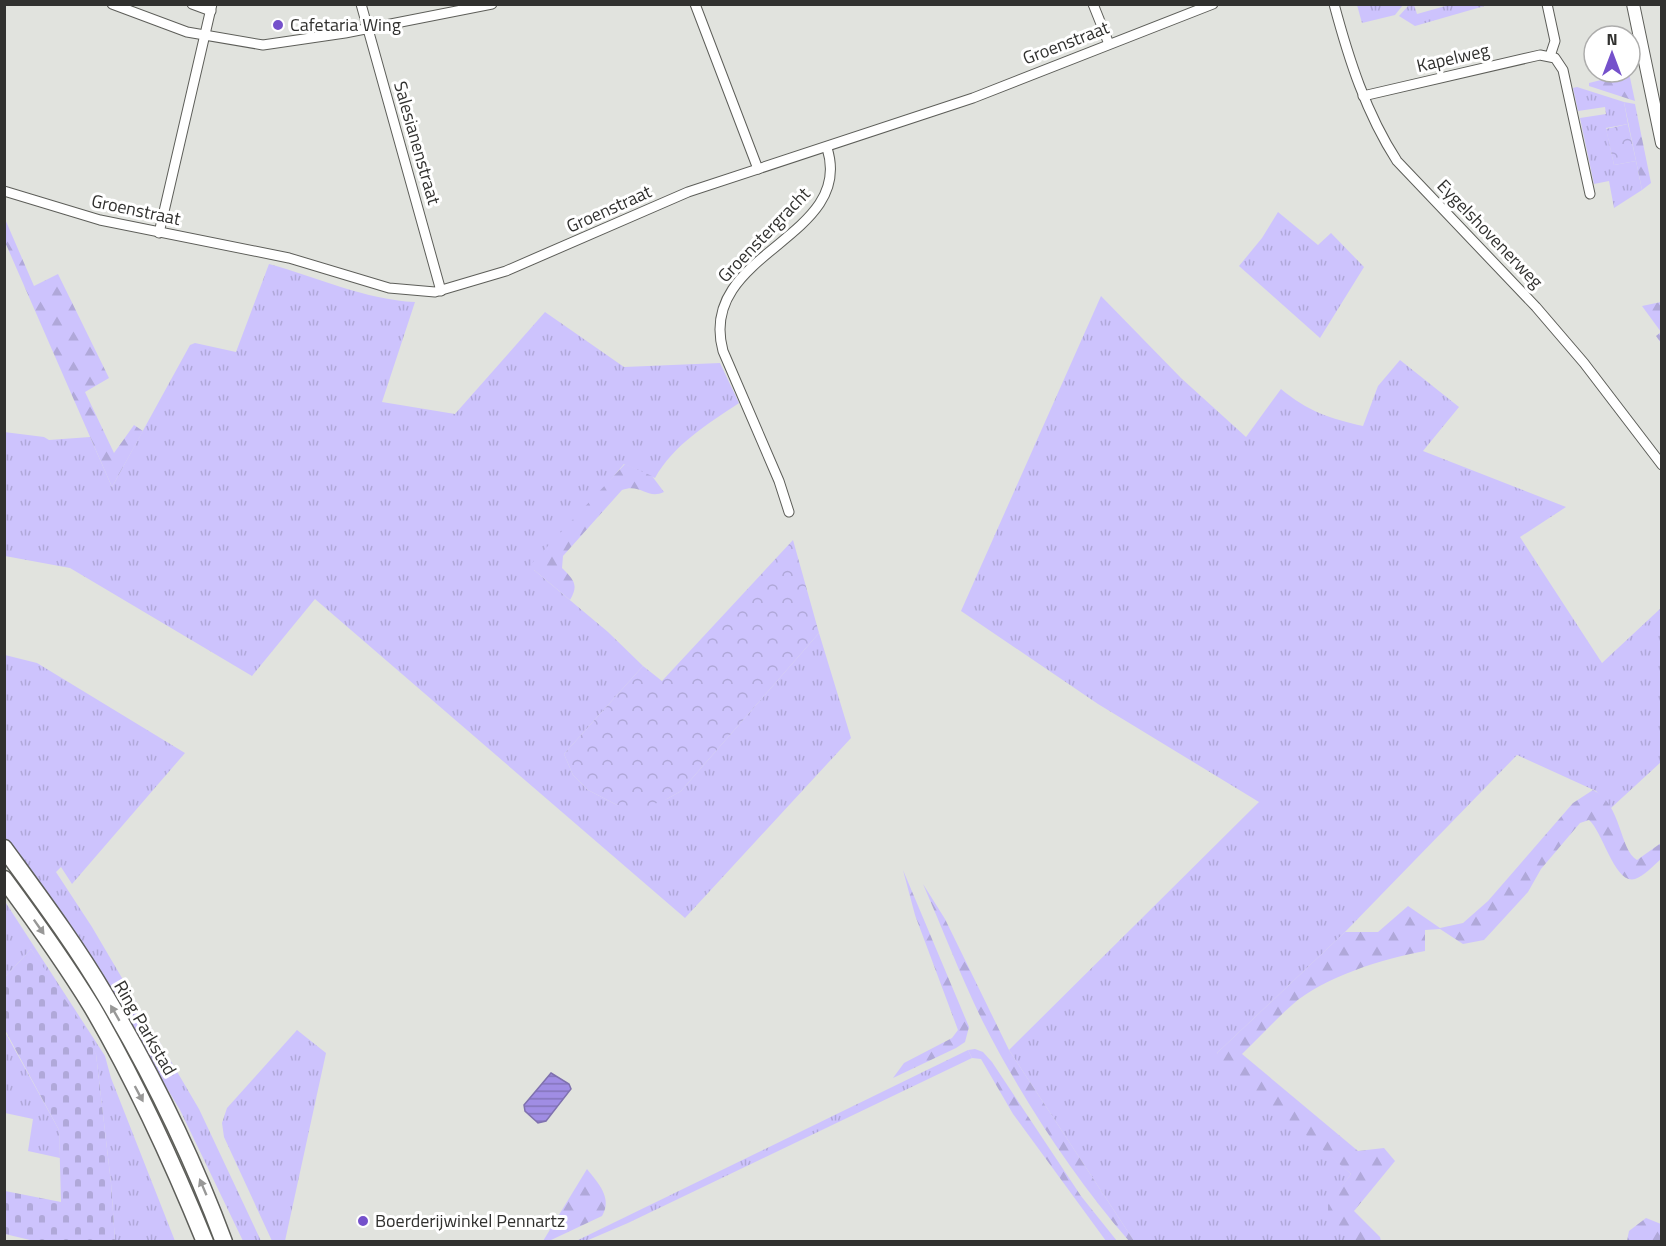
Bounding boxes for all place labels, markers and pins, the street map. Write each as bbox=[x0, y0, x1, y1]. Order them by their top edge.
place label: Cafetaria Wing bbox=[290, 11, 401, 38]
marker: Cafetaria Wing bbox=[271, 18, 285, 32]
place label: Boerderijwinkel Pennartz bbox=[375, 1207, 565, 1234]
marker: Boerderijwinkel Pennartz bbox=[356, 1214, 370, 1228]

